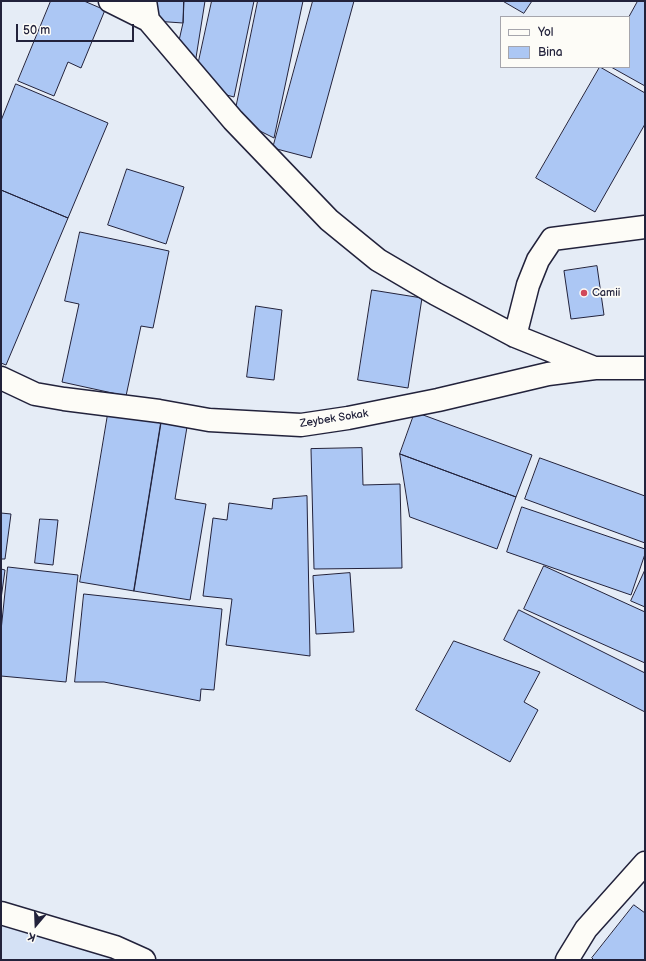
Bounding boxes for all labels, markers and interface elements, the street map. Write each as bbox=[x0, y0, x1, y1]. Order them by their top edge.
scale bar bbox=[18, 16, 136, 42]
legend bbox=[500, 16, 630, 68]
text: 50 m bbox=[23, 23, 50, 38]
text: Yol bbox=[538, 25, 553, 40]
text: Bina bbox=[538, 45, 563, 60]
place label: Camii bbox=[592, 286, 620, 300]
marker: Camii bbox=[579, 288, 589, 298]
street label: Zeybek Sokak bbox=[299, 407, 369, 431]
north arrow bbox=[16, 905, 56, 945]
text: K bbox=[26, 929, 38, 944]

